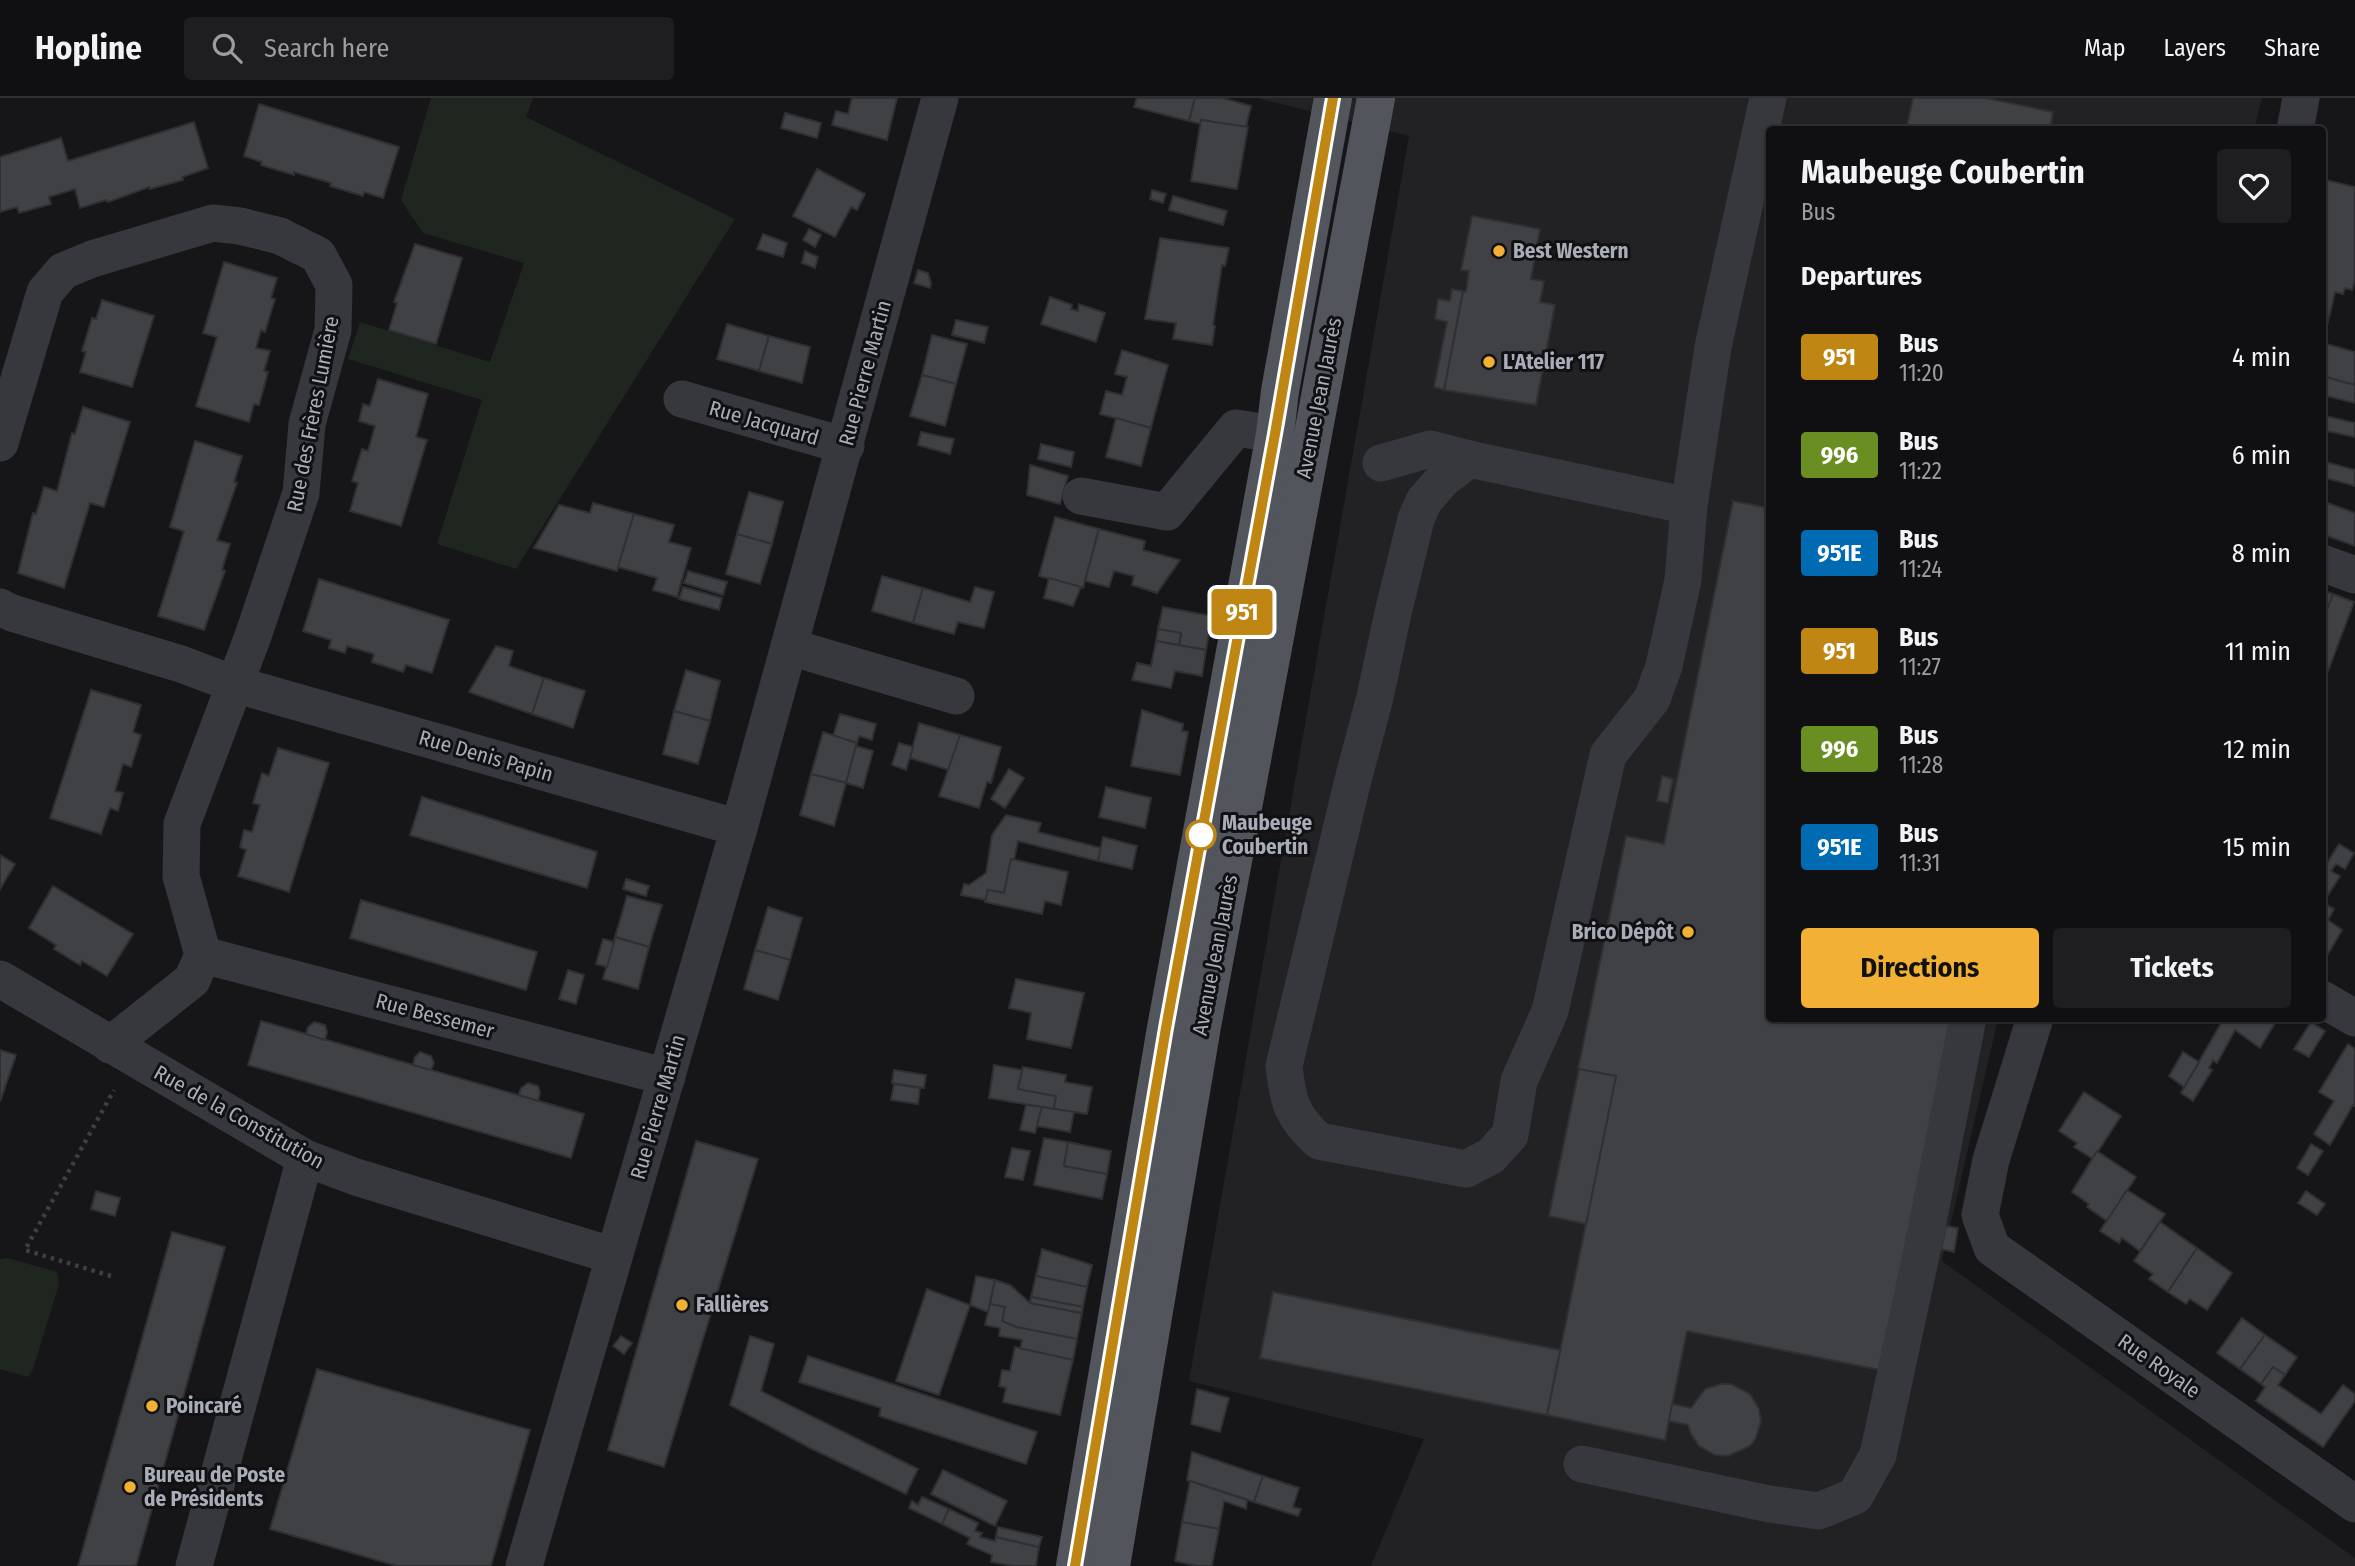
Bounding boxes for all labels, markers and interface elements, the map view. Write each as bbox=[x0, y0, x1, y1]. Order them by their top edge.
search box bbox=[184, 17, 674, 80]
text: Hopline bbox=[35, 28, 142, 68]
icon: search bbox=[208, 29, 246, 67]
text: Search here bbox=[264, 33, 389, 64]
text: Map bbox=[2084, 34, 2126, 62]
text: Layers bbox=[2164, 34, 2226, 62]
text: Share bbox=[2264, 34, 2320, 62]
button: heart bbox=[2217, 149, 2291, 223]
text: Maubeuge Coubertin bbox=[1801, 152, 2085, 192]
text: Bus bbox=[1801, 198, 1835, 226]
place label: Best Western bbox=[1513, 238, 1629, 264]
marker: Best Western bbox=[1491, 243, 1507, 259]
text: Departures bbox=[1801, 261, 1922, 292]
street label: Rue Pierre Martin bbox=[833, 297, 897, 449]
street label: Rue des Frères Lumière bbox=[281, 314, 345, 514]
street label: Avenue Jean Jaurès bbox=[1291, 315, 1347, 481]
text: Bus bbox=[1899, 328, 1938, 359]
text: 4 min bbox=[2232, 342, 2291, 373]
text: 951 bbox=[1823, 343, 1856, 371]
place label: L'Atelier 117 bbox=[1503, 349, 1604, 375]
marker: L'Atelier 117 bbox=[1481, 354, 1497, 370]
text: 11:20 bbox=[1899, 359, 1944, 387]
street label: Rue Jacquard bbox=[706, 395, 822, 451]
text: Bus bbox=[1899, 426, 1938, 457]
text: 6 min bbox=[2232, 440, 2291, 471]
text: 996 bbox=[1821, 441, 1858, 469]
text: 11:22 bbox=[1899, 457, 1942, 485]
text: Bus bbox=[1899, 524, 1938, 555]
text: 8 min bbox=[2232, 538, 2291, 569]
text: 951E bbox=[1817, 539, 1862, 567]
text: 11:24 bbox=[1899, 555, 1942, 583]
line badge: 951 bbox=[1202, 589, 1282, 635]
text: 951 bbox=[1225, 598, 1259, 626]
text: Bus bbox=[1899, 622, 1938, 653]
text: 11 min bbox=[2225, 636, 2291, 667]
text: 951 bbox=[1823, 637, 1856, 665]
text: 11:27 bbox=[1899, 653, 1941, 681]
text: Bus bbox=[1899, 720, 1938, 751]
street label: Rue Denis Papin bbox=[416, 724, 556, 788]
text: 12 min bbox=[2223, 734, 2291, 765]
text: 996 bbox=[1821, 735, 1858, 763]
text: 11:28 bbox=[1899, 751, 1943, 779]
place label: Maubeuge Coubertin bbox=[1222, 810, 1312, 860]
text: Bus bbox=[1899, 818, 1938, 849]
marker: Maubeuge Coubertin bbox=[1186, 820, 1216, 850]
text: 15 min bbox=[2223, 832, 2291, 863]
text: 951E bbox=[1817, 833, 1862, 861]
text: 11:31 bbox=[1899, 849, 1941, 877]
street label: Avenue Jean Jaurès bbox=[1187, 872, 1243, 1038]
place label: Brico Dépôt bbox=[1572, 919, 1675, 945]
marker: Brico Dépôt bbox=[1680, 924, 1696, 940]
button: Directions bbox=[1801, 928, 2039, 1008]
button: Tickets bbox=[2053, 928, 2291, 1008]
street label: Rue Bessemer bbox=[373, 988, 498, 1044]
street label: Rue Pierre Martin bbox=[625, 1032, 691, 1182]
street label: Rue de la Constitution bbox=[149, 1059, 329, 1175]
place label: Fallières bbox=[696, 1292, 769, 1318]
marker: Fallières bbox=[674, 1297, 690, 1313]
street label: Rue Royale bbox=[2113, 1328, 2205, 1404]
place label: Poincaré bbox=[166, 1393, 242, 1419]
marker: Poincaré bbox=[144, 1398, 160, 1414]
place label: Bureau de Poste de Présidents bbox=[144, 1462, 286, 1512]
marker: Bureau de Poste de Présidents bbox=[122, 1479, 138, 1495]

